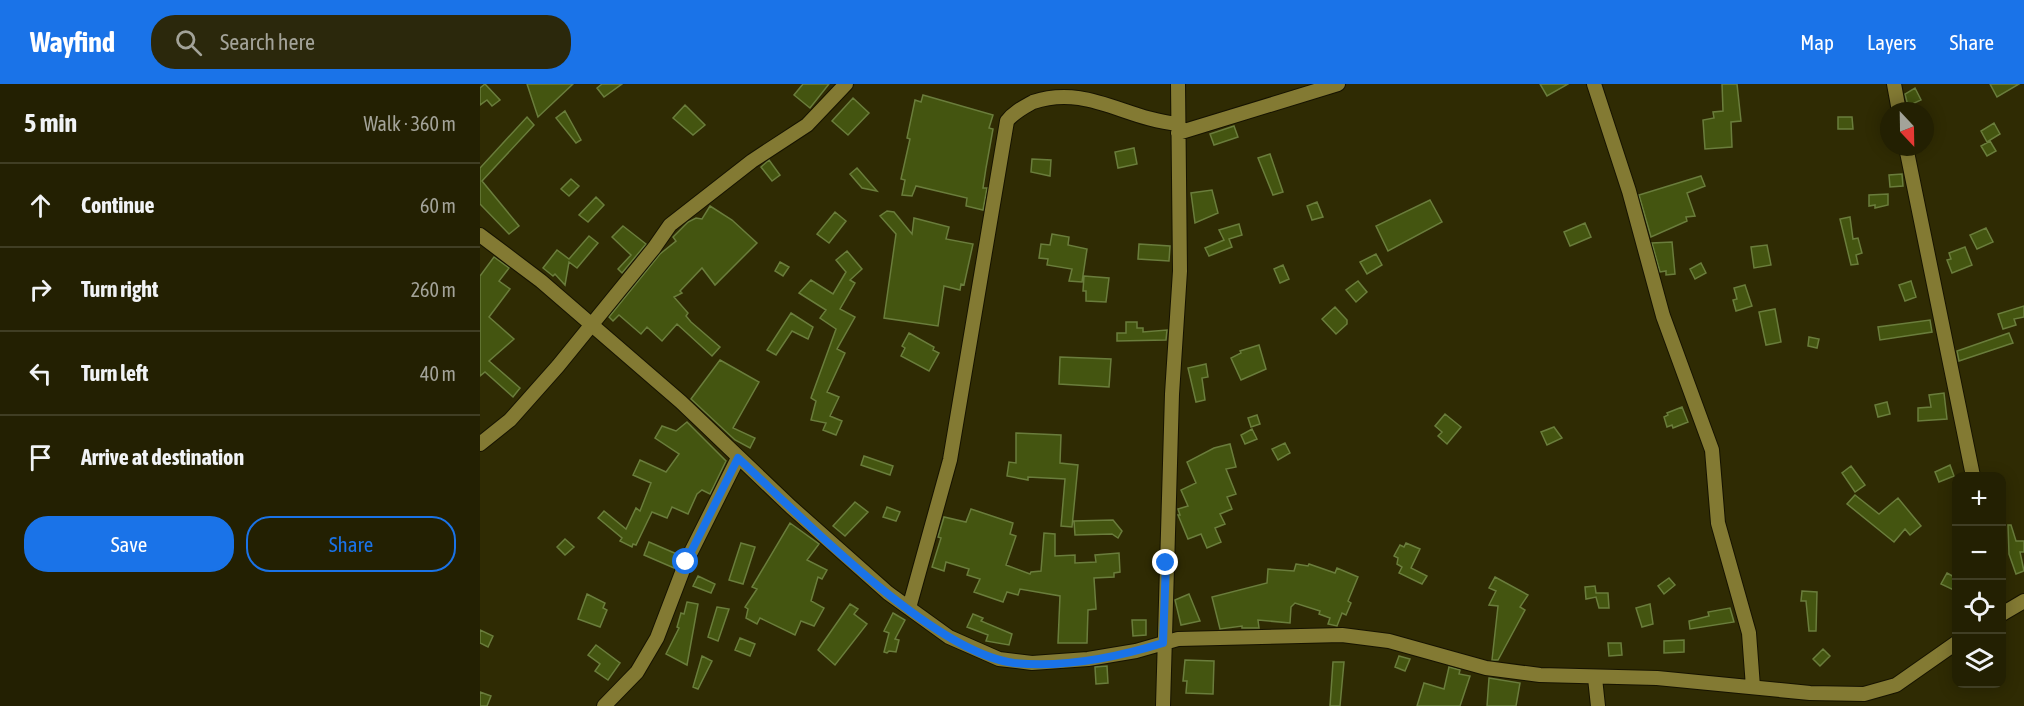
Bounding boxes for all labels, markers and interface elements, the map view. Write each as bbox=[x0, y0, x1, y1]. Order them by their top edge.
search box bbox=[151, 15, 571, 69]
text: Wayfind bbox=[30, 26, 115, 58]
icon: search bbox=[172, 26, 205, 59]
text: Search here bbox=[220, 29, 315, 55]
text: Map bbox=[1800, 30, 1834, 54]
text: Layers bbox=[1867, 30, 1917, 54]
text: Share bbox=[1950, 30, 1994, 54]
north arrow bbox=[1880, 102, 1934, 156]
text: 5 min bbox=[24, 108, 77, 138]
text: Walk · 360 m bbox=[364, 112, 456, 135]
icon: ahead bbox=[24, 189, 57, 222]
text: Continue bbox=[81, 192, 155, 218]
text: 60 m bbox=[420, 194, 456, 217]
icon: right bbox=[24, 273, 57, 306]
text: Turn right bbox=[81, 276, 158, 302]
text: 260 m bbox=[411, 278, 456, 301]
icon: left bbox=[24, 357, 57, 390]
text: Turn left bbox=[81, 360, 148, 386]
text: 40 m bbox=[420, 362, 456, 385]
icon: arrive bbox=[24, 441, 57, 474]
text: Arrive at destination bbox=[81, 444, 244, 470]
map controls bbox=[1952, 472, 2006, 688]
button: + bbox=[1952, 472, 2006, 526]
button: Save bbox=[24, 516, 234, 572]
button: Share bbox=[246, 516, 456, 572]
button: − bbox=[1952, 526, 2006, 580]
route start bbox=[672, 548, 698, 574]
route end bbox=[1152, 549, 1178, 575]
button: locate bbox=[1952, 580, 2006, 634]
button: layers bbox=[1952, 634, 2006, 688]

